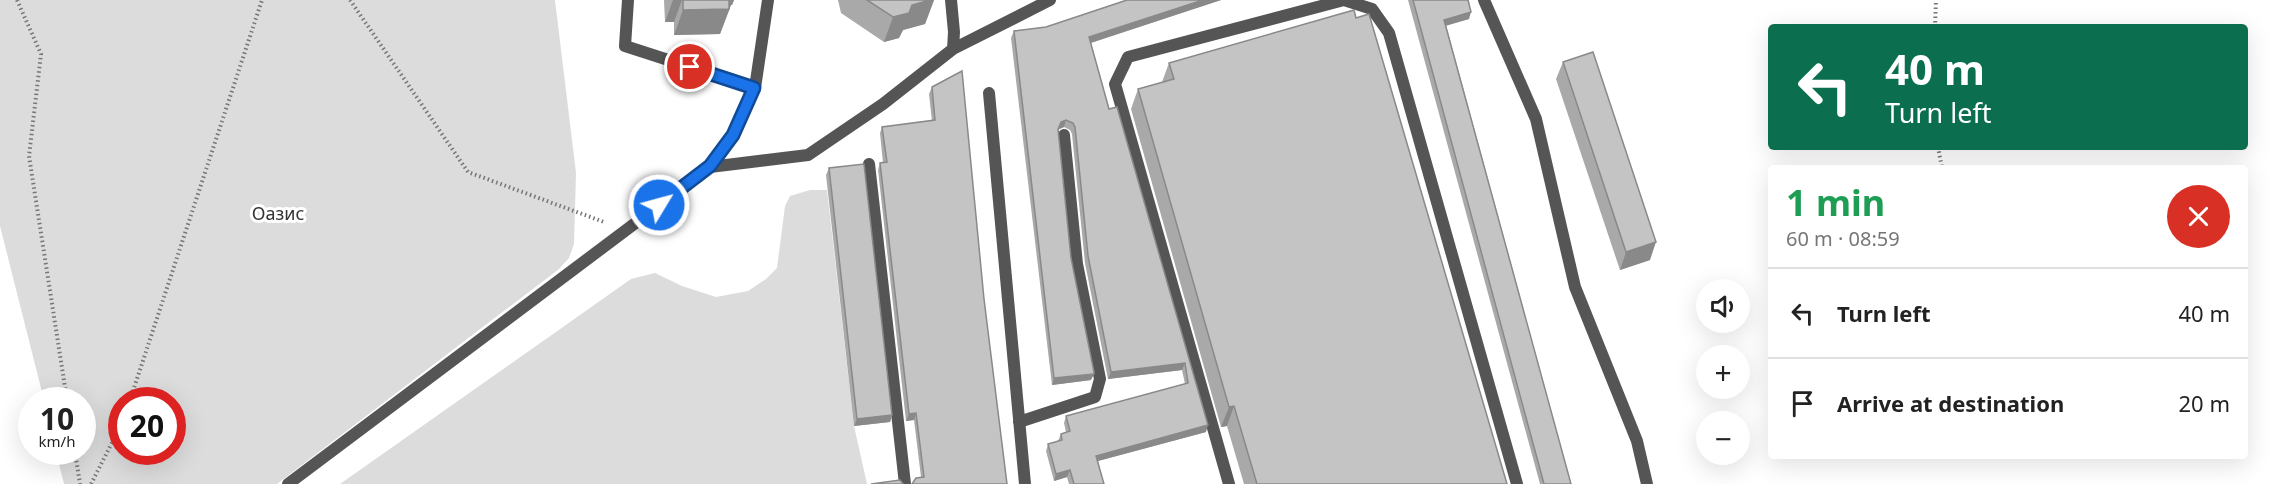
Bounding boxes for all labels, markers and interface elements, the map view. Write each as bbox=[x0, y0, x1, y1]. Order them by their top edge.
text: 40 m bbox=[1885, 40, 1985, 97]
pin bbox=[664, 41, 715, 92]
icon: left bbox=[1786, 48, 1864, 126]
icon: arrive bbox=[673, 50, 706, 83]
text: Turn left bbox=[1885, 94, 1991, 131]
position arrow bbox=[627, 173, 691, 237]
text: 1 min bbox=[1786, 178, 1885, 227]
button: close bbox=[2167, 185, 2230, 248]
park label: Оазис bbox=[252, 201, 304, 225]
text: 60 m · 08:59 bbox=[1786, 225, 1900, 252]
map controls bbox=[1696, 279, 1750, 465]
button: sound bbox=[1696, 279, 1750, 333]
icon: left bbox=[1786, 297, 1819, 330]
text: Turn left bbox=[1837, 298, 1931, 328]
text: 40 m bbox=[2179, 298, 2230, 328]
button: + bbox=[1696, 345, 1750, 399]
speed limit sign: 20 bbox=[108, 387, 186, 465]
icon: arrive bbox=[1786, 387, 1819, 420]
text: Arrive at destination bbox=[1837, 388, 2064, 418]
text: 20 m bbox=[2179, 388, 2230, 418]
text: 10 bbox=[40, 398, 74, 439]
button: − bbox=[1696, 411, 1750, 465]
text: km/h bbox=[39, 431, 75, 451]

